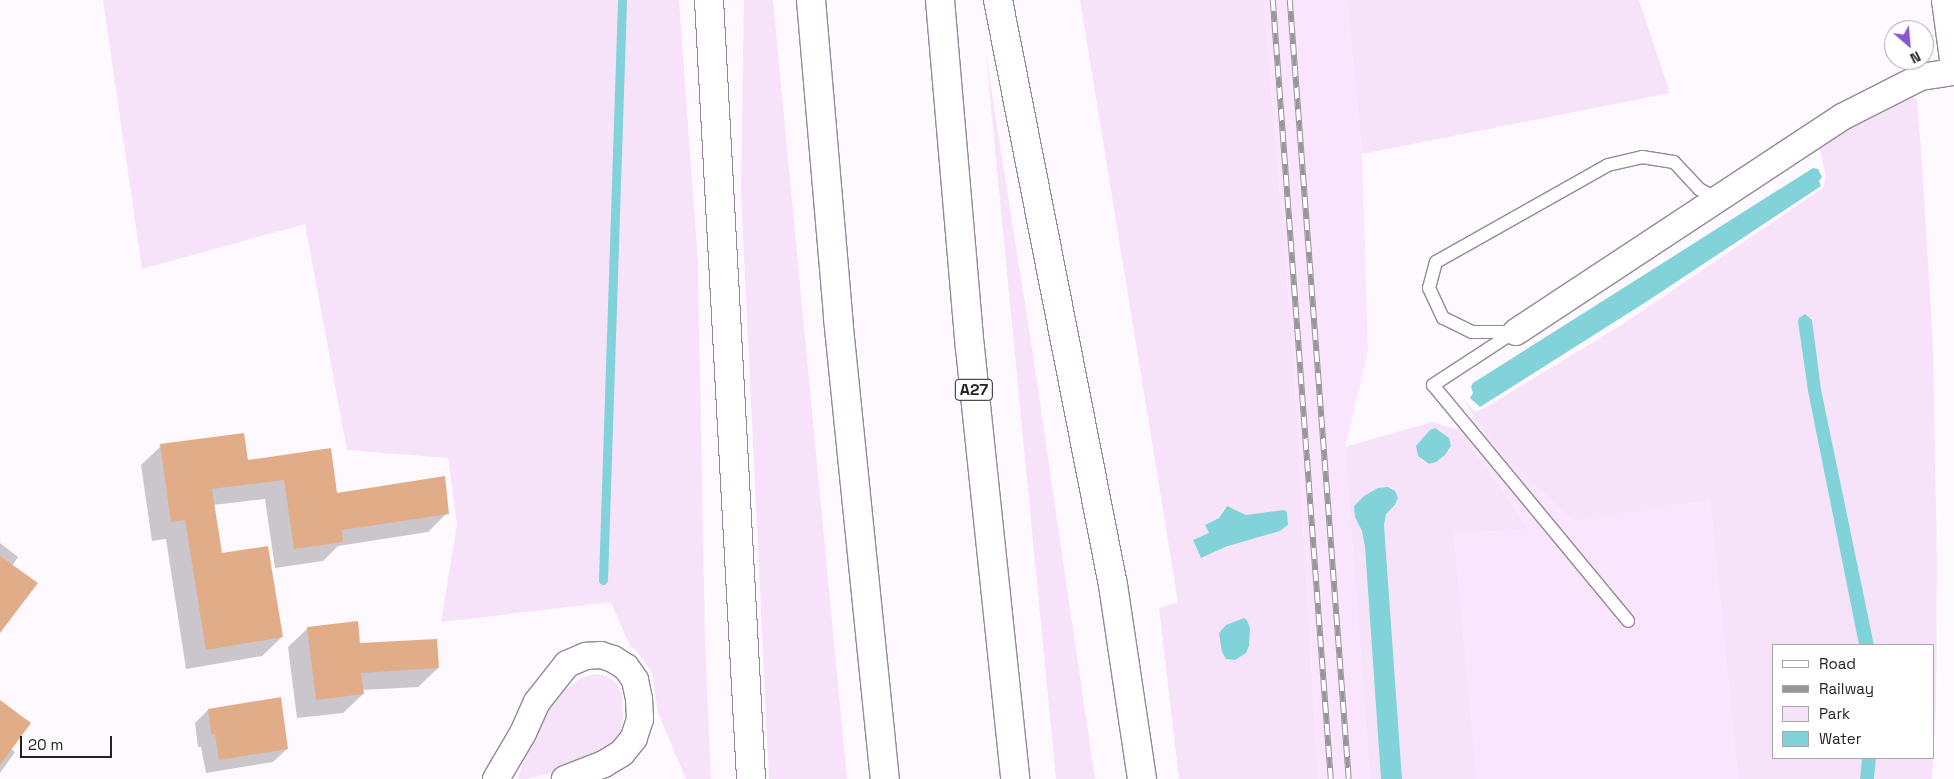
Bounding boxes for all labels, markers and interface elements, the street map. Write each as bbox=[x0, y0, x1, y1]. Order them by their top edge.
north arrow bbox=[1884, 20, 1934, 70]
text: N bbox=[1907, 47, 1924, 68]
road number: A27 bbox=[954, 376, 994, 404]
legend bbox=[1772, 644, 1934, 759]
text: Road bbox=[1819, 654, 1856, 673]
text: Railway bbox=[1819, 679, 1874, 698]
text: Park bbox=[1819, 704, 1850, 723]
scale bar bbox=[22, 726, 115, 758]
text: Water bbox=[1819, 729, 1861, 748]
text: 20 m bbox=[28, 735, 63, 754]

